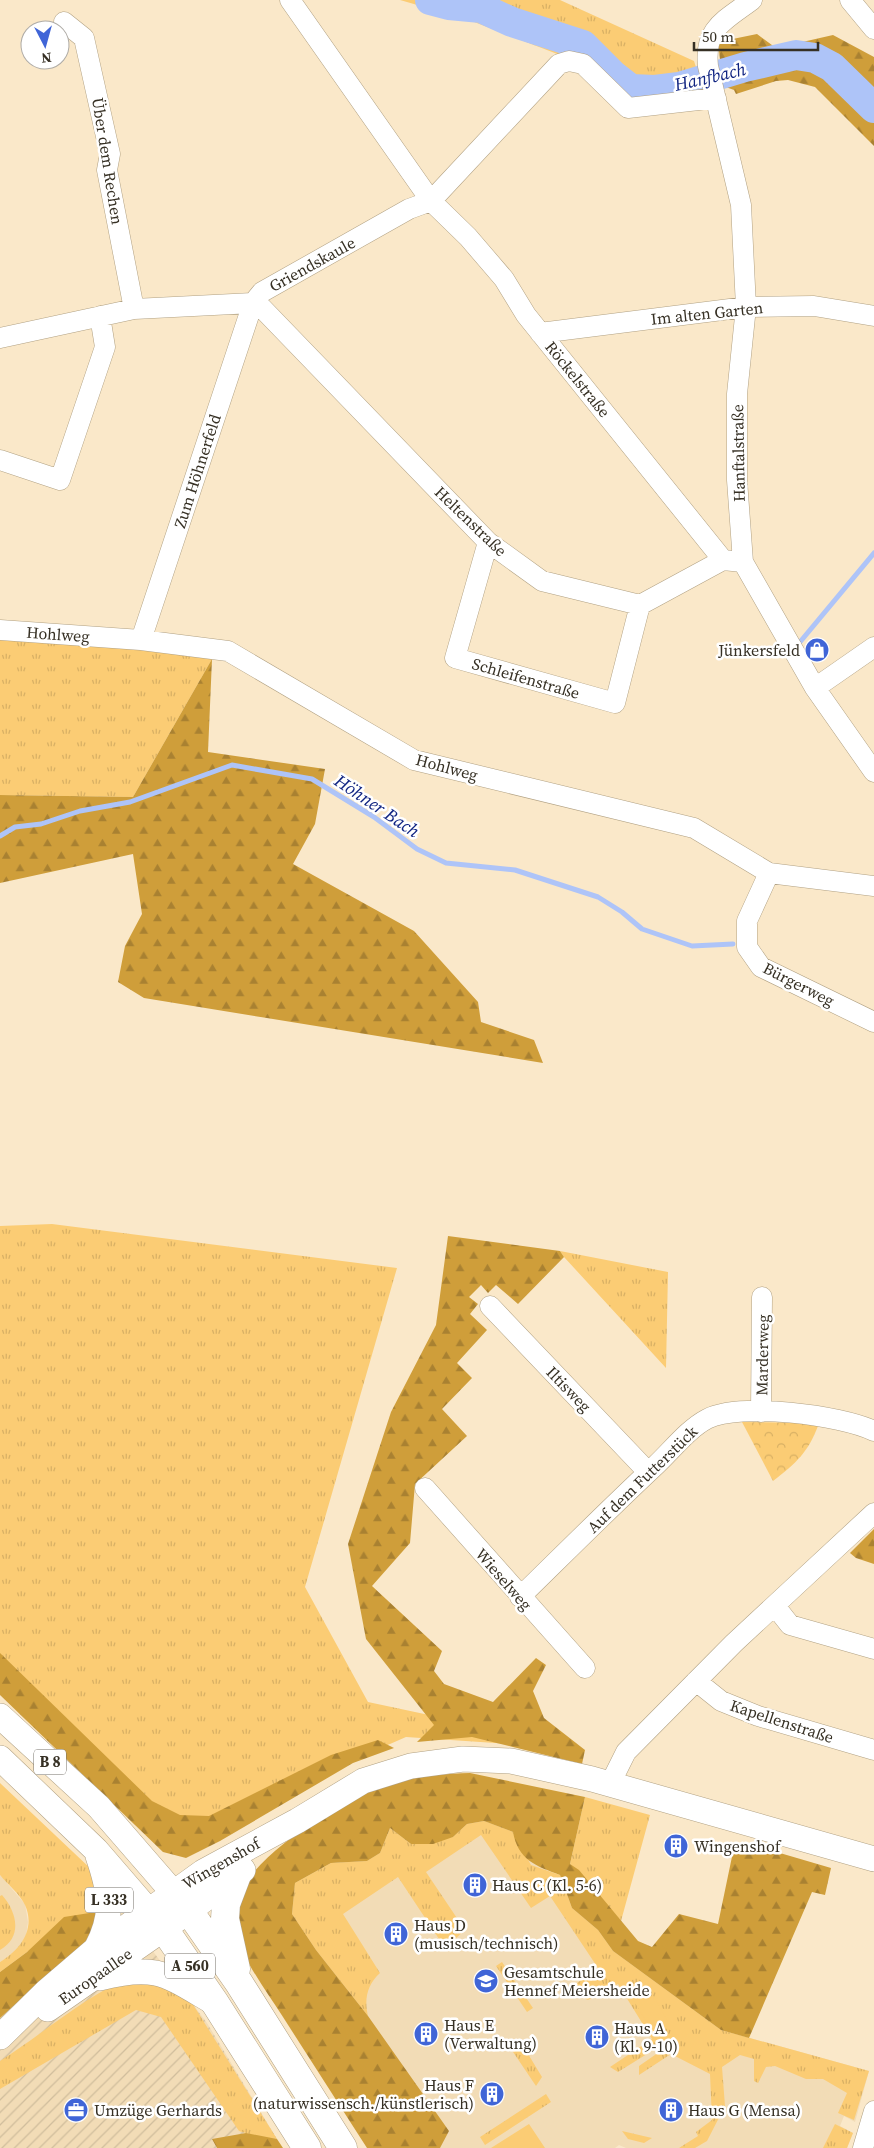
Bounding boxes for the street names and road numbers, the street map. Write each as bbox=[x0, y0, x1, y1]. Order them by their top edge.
street label: Über dem Rechen bbox=[87, 96, 129, 226]
street label: Griendskaule bbox=[265, 231, 359, 297]
street label: Im alten Garten bbox=[650, 296, 765, 330]
street label: Röckelstraße bbox=[540, 336, 616, 422]
street label: Hanftalstraße bbox=[726, 404, 750, 502]
street label: Zum Höhnerfeld bbox=[168, 411, 226, 531]
street label: Heltenstraße bbox=[430, 481, 512, 561]
street label: Hohlweg bbox=[26, 621, 90, 647]
street label: Schleifenstraße bbox=[470, 652, 582, 704]
street label: Hohlweg bbox=[413, 748, 481, 786]
street label: Bürgerweg bbox=[760, 957, 838, 1011]
street label: Marderweg bbox=[750, 1314, 774, 1396]
street label: Iltisweg bbox=[542, 1361, 596, 1417]
street label: Auf dem Futterstück bbox=[582, 1420, 702, 1538]
street label: Wieselweg bbox=[471, 1543, 537, 1615]
street label: Kapellenstraße bbox=[727, 1694, 837, 1748]
road number: B 8 bbox=[34, 1750, 66, 1774]
street label: Wingenshof bbox=[178, 1831, 265, 1894]
road number: L 333 bbox=[85, 1888, 133, 1912]
street label: Europaallee bbox=[54, 1942, 136, 2010]
road number: A 560 bbox=[165, 1954, 215, 1978]

